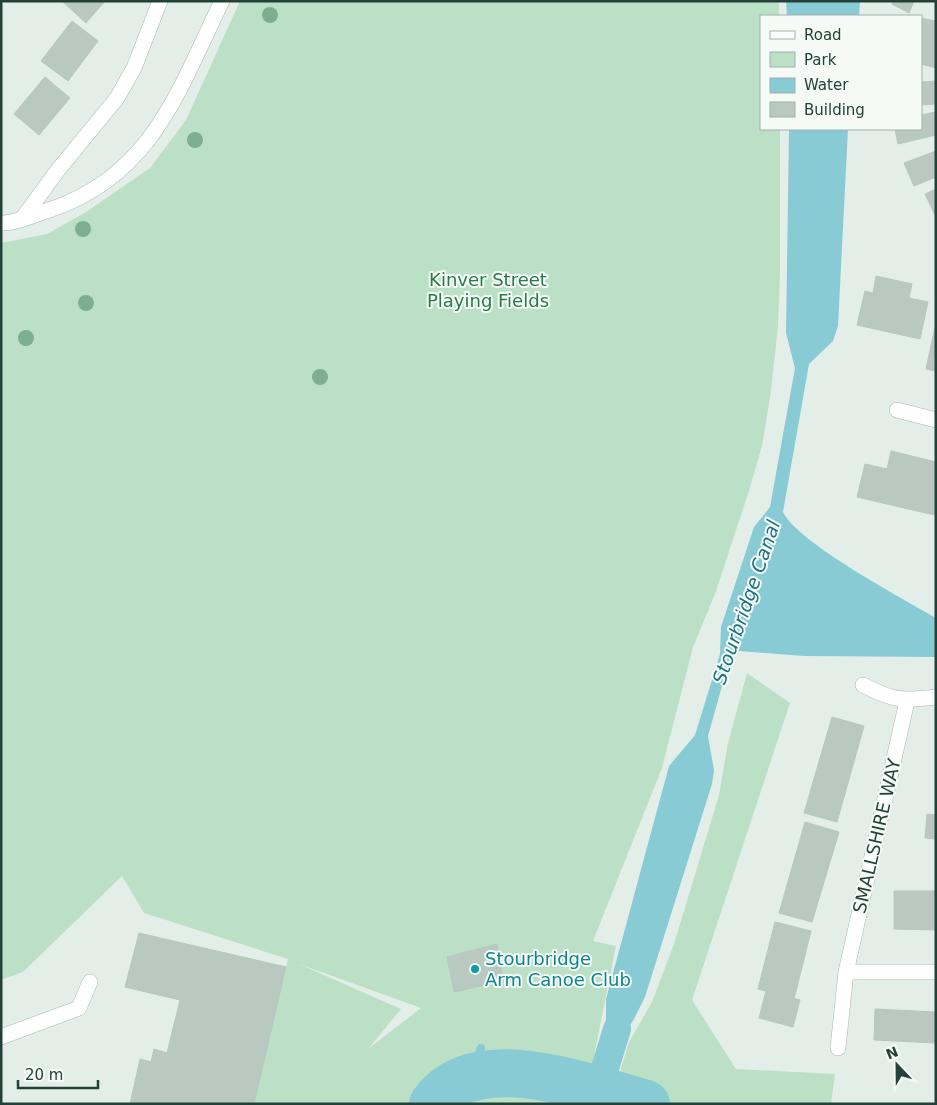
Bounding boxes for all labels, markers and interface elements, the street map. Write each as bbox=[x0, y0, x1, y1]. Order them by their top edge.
legend bbox=[760, 15, 922, 130]
text: Road bbox=[804, 26, 842, 44]
text: Park bbox=[804, 51, 837, 69]
text: Water bbox=[804, 76, 849, 94]
text: Building bbox=[804, 101, 865, 119]
park label: Kinver Street Playing Fields bbox=[427, 269, 549, 311]
water label: Stourbridge Canal bbox=[708, 516, 785, 687]
street label: SMALLSHIRE WAY bbox=[849, 756, 905, 915]
place label: Stourbridge Arm Canoe Club bbox=[485, 948, 631, 990]
marker: Stourbridge Arm Canoe Club bbox=[469, 963, 481, 975]
north arrow bbox=[872, 1040, 922, 1090]
text: N bbox=[884, 1043, 901, 1063]
scale bar bbox=[18, 1058, 98, 1090]
text: 20 m bbox=[25, 1066, 63, 1084]

